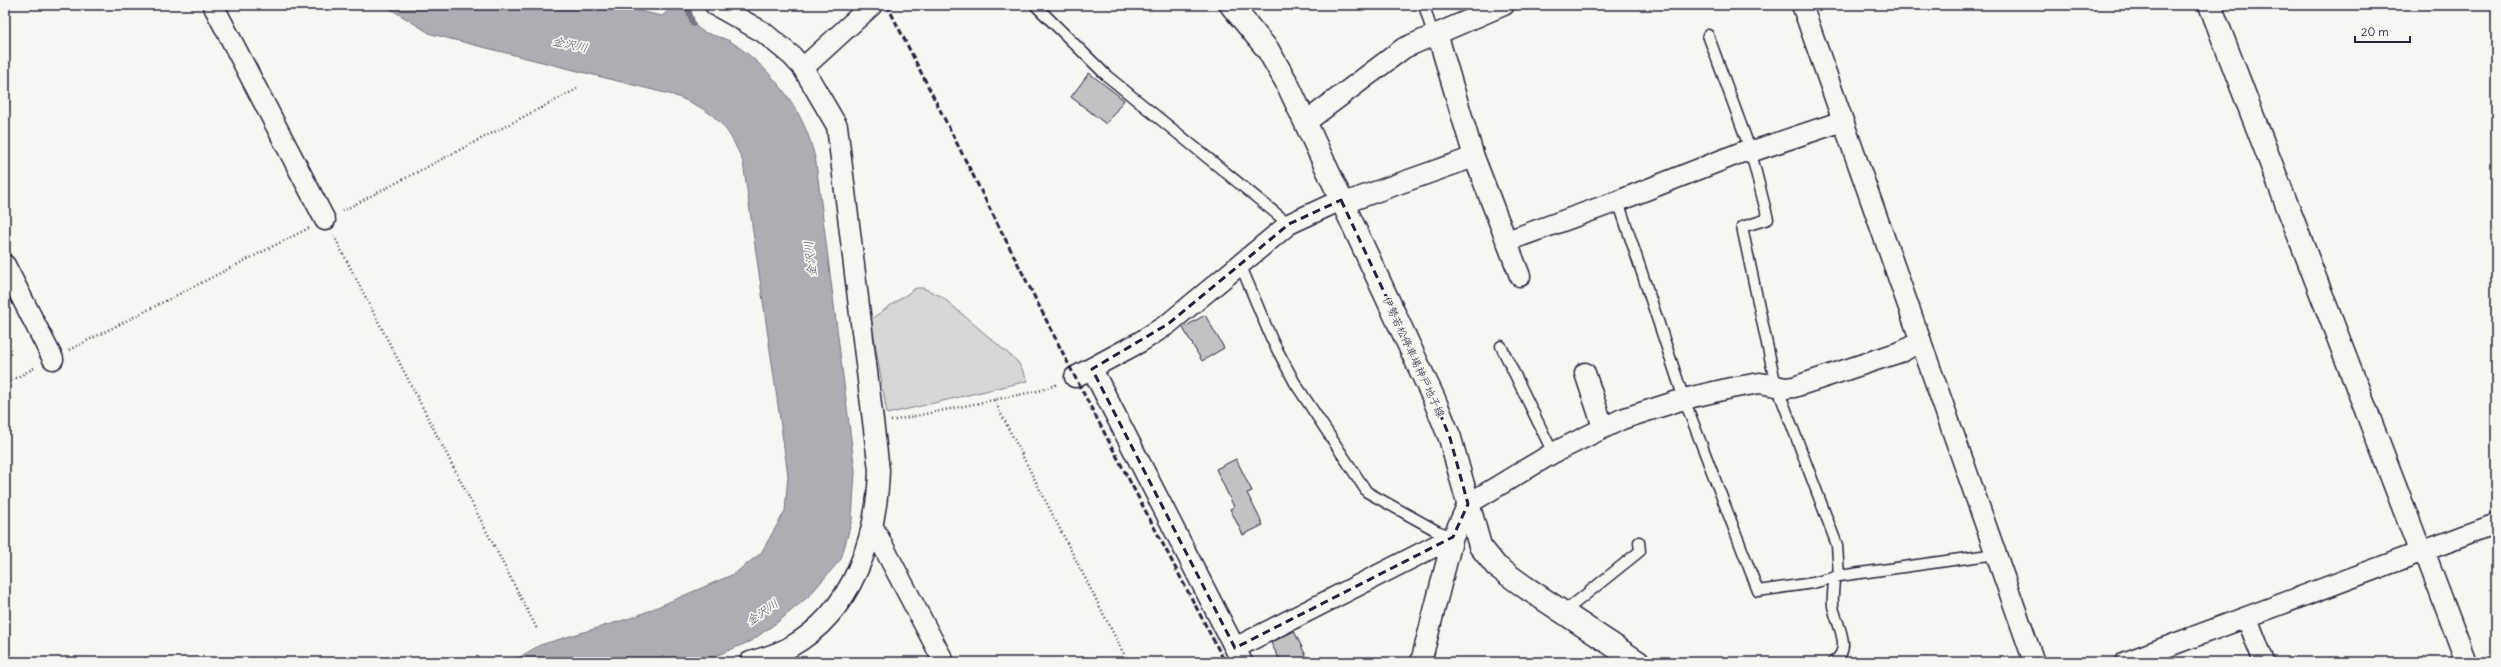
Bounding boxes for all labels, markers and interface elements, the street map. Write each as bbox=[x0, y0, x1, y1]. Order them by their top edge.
scale bar bbox=[2355, 18, 2410, 44]
text: 20 m bbox=[2361, 24, 2389, 39]
water label: 金沢川 bbox=[551, 33, 589, 55]
water label: 金沢川 bbox=[801, 240, 819, 278]
street label: 伊勢若松停車場神戸地子線 bbox=[1380, 294, 1448, 420]
water label: 金沢川 bbox=[743, 596, 781, 628]

